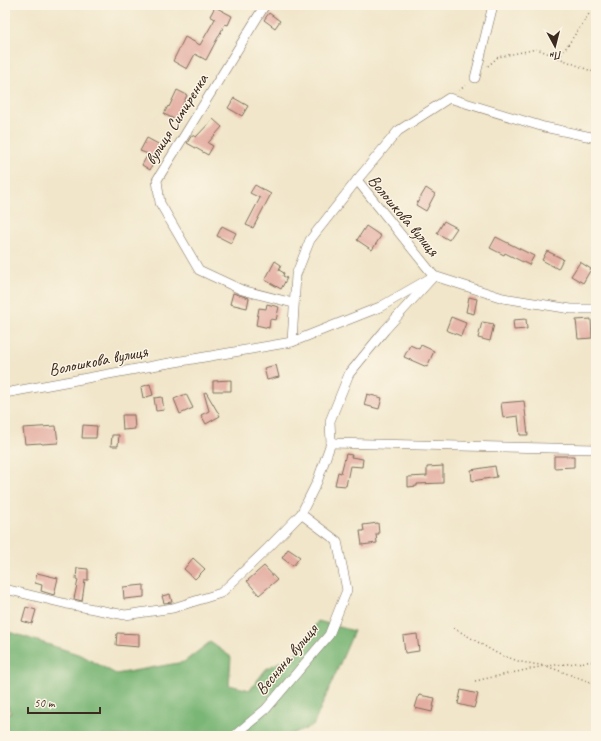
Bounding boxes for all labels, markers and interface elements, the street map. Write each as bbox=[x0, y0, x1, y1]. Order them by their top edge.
north arrow bbox=[535, 26, 575, 66]
text: Пн bbox=[549, 48, 563, 64]
street label: вулиця Симиренка bbox=[140, 69, 214, 169]
street label: Волошкова вулиця bbox=[363, 170, 444, 261]
street label: Волошкова вулиця bbox=[47, 340, 150, 380]
street label: Весняна вулиця bbox=[251, 619, 323, 699]
scale bar bbox=[28, 689, 100, 715]
text: 50 m bbox=[34, 695, 56, 711]

